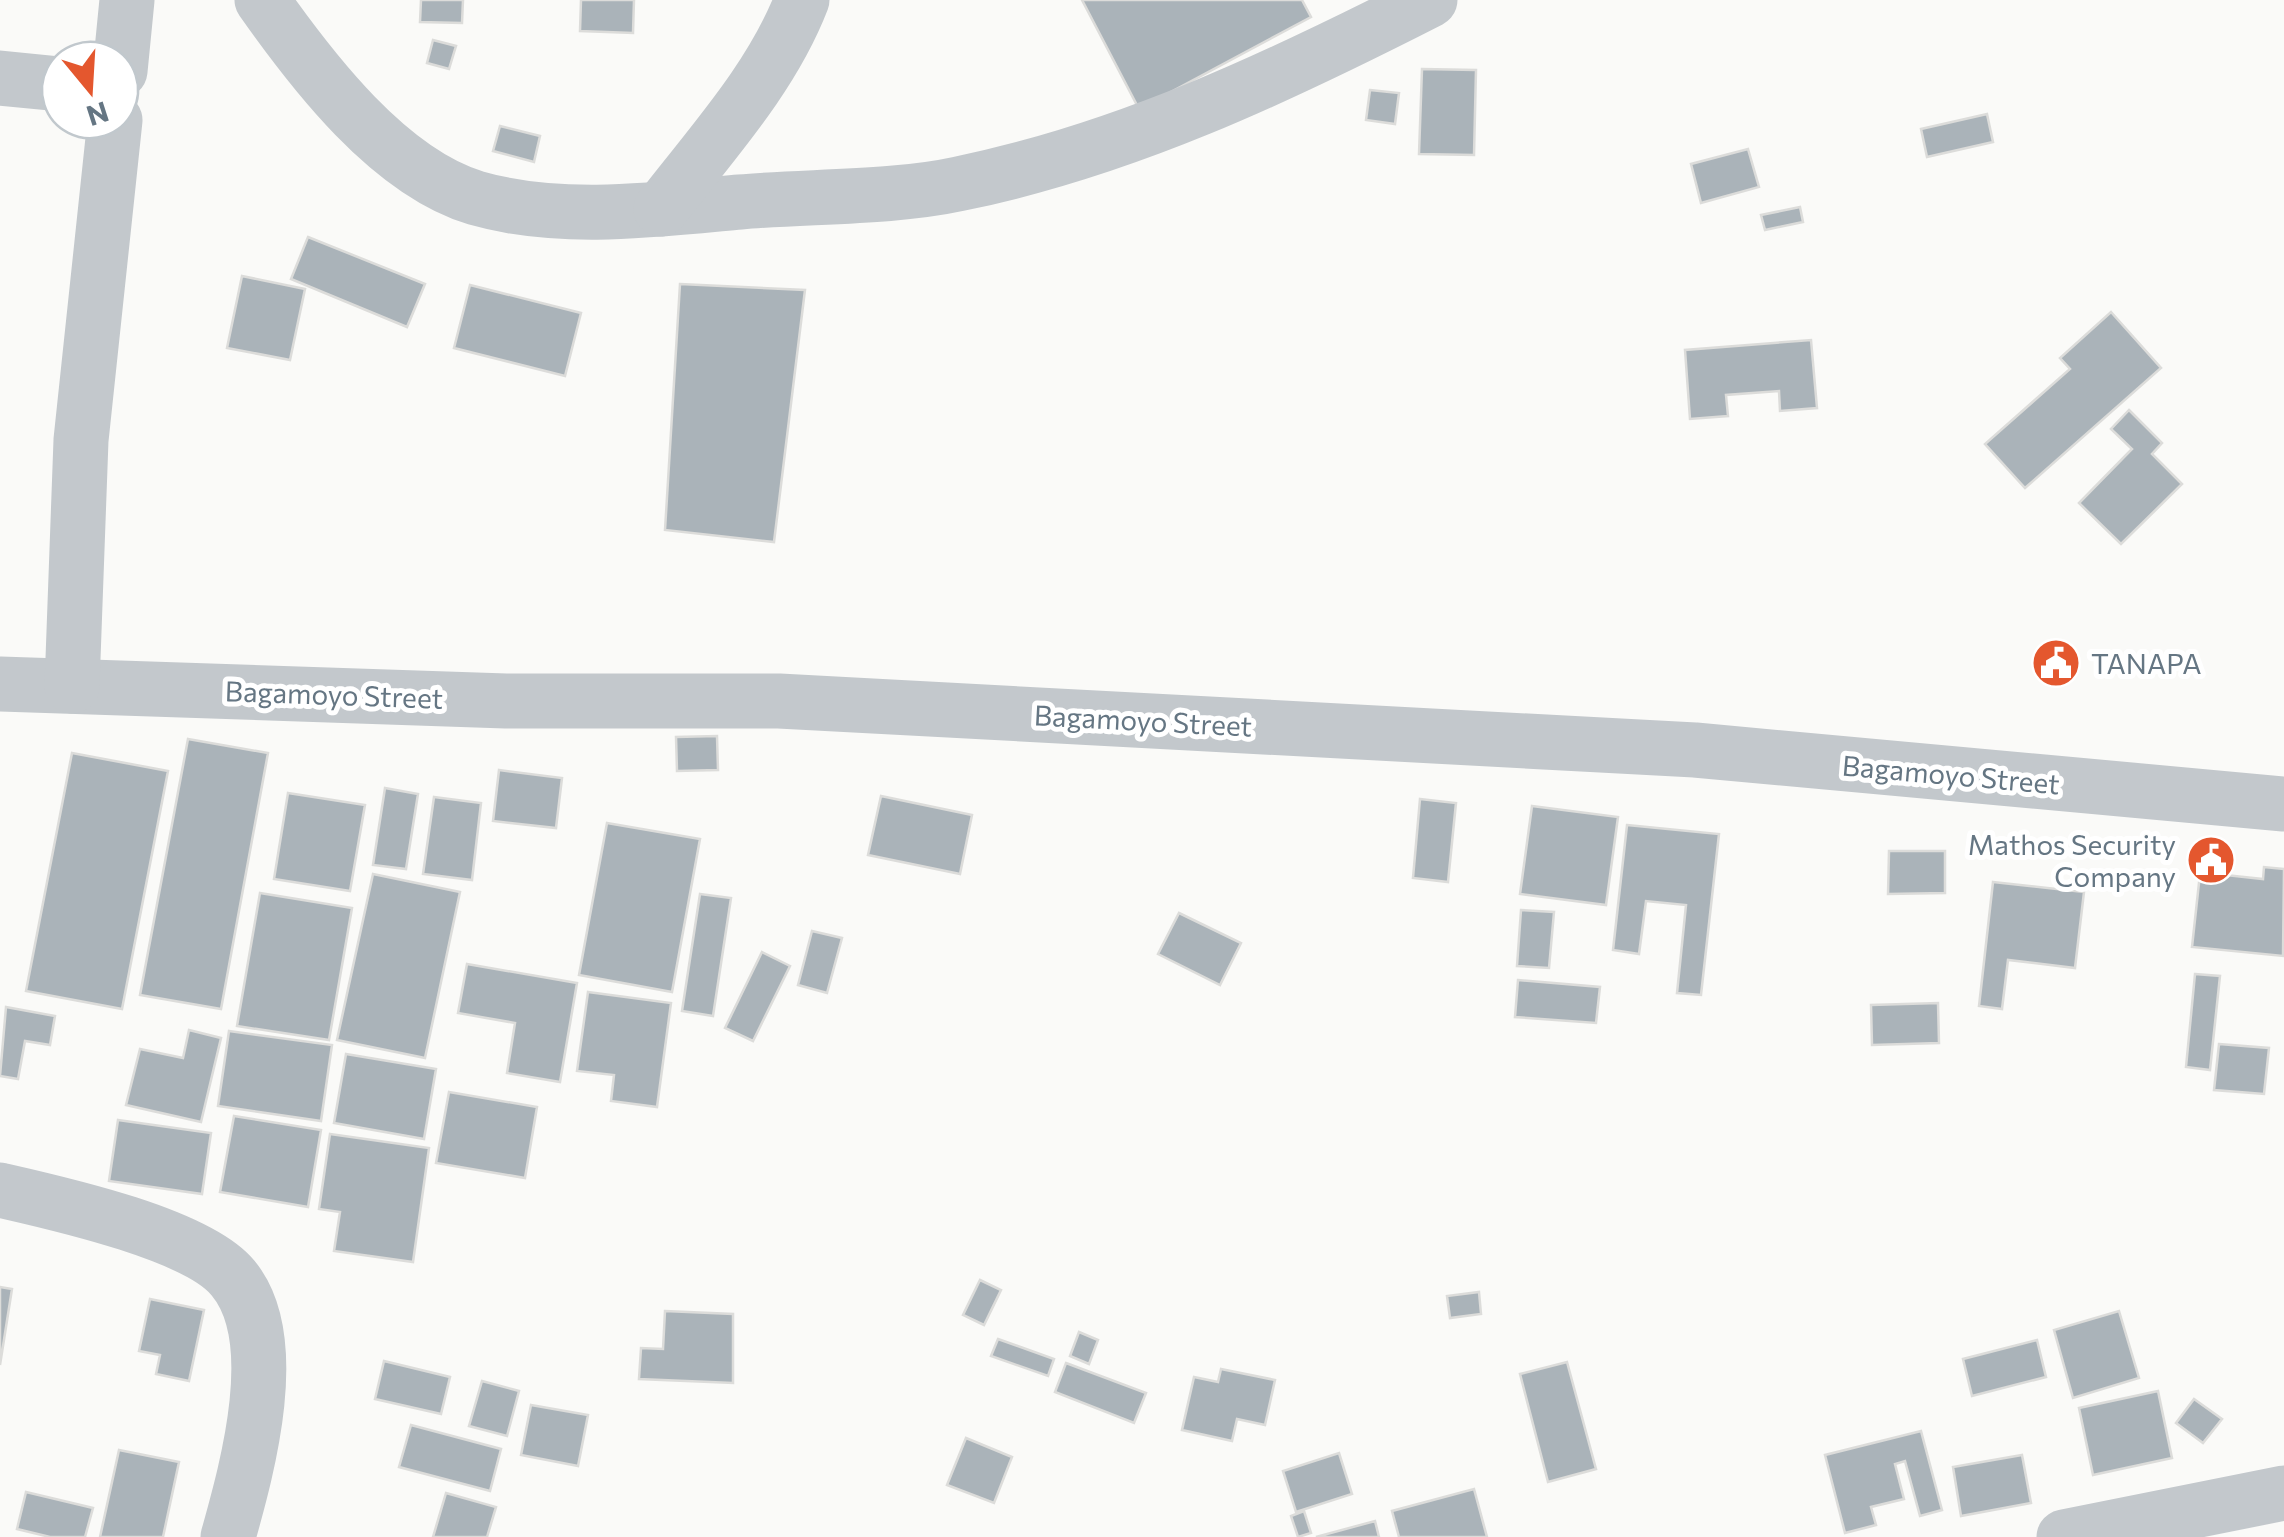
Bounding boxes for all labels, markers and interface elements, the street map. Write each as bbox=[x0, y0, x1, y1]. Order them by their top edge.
north arrow bbox=[40, 40, 140, 140]
text: N bbox=[83, 95, 113, 134]
public building icon: TANAPA bbox=[2030, 637, 2082, 689]
place label: TANAPA bbox=[2091, 646, 2202, 680]
street label: Bagamoyo Street bbox=[224, 673, 444, 715]
street label: Bagamoyo Street bbox=[1033, 697, 1253, 743]
street label: Bagamoyo Street bbox=[1841, 748, 2061, 800]
place label: Mathos Security Company bbox=[1968, 827, 2176, 893]
public building icon: Mathos Security Company bbox=[2185, 834, 2237, 886]

